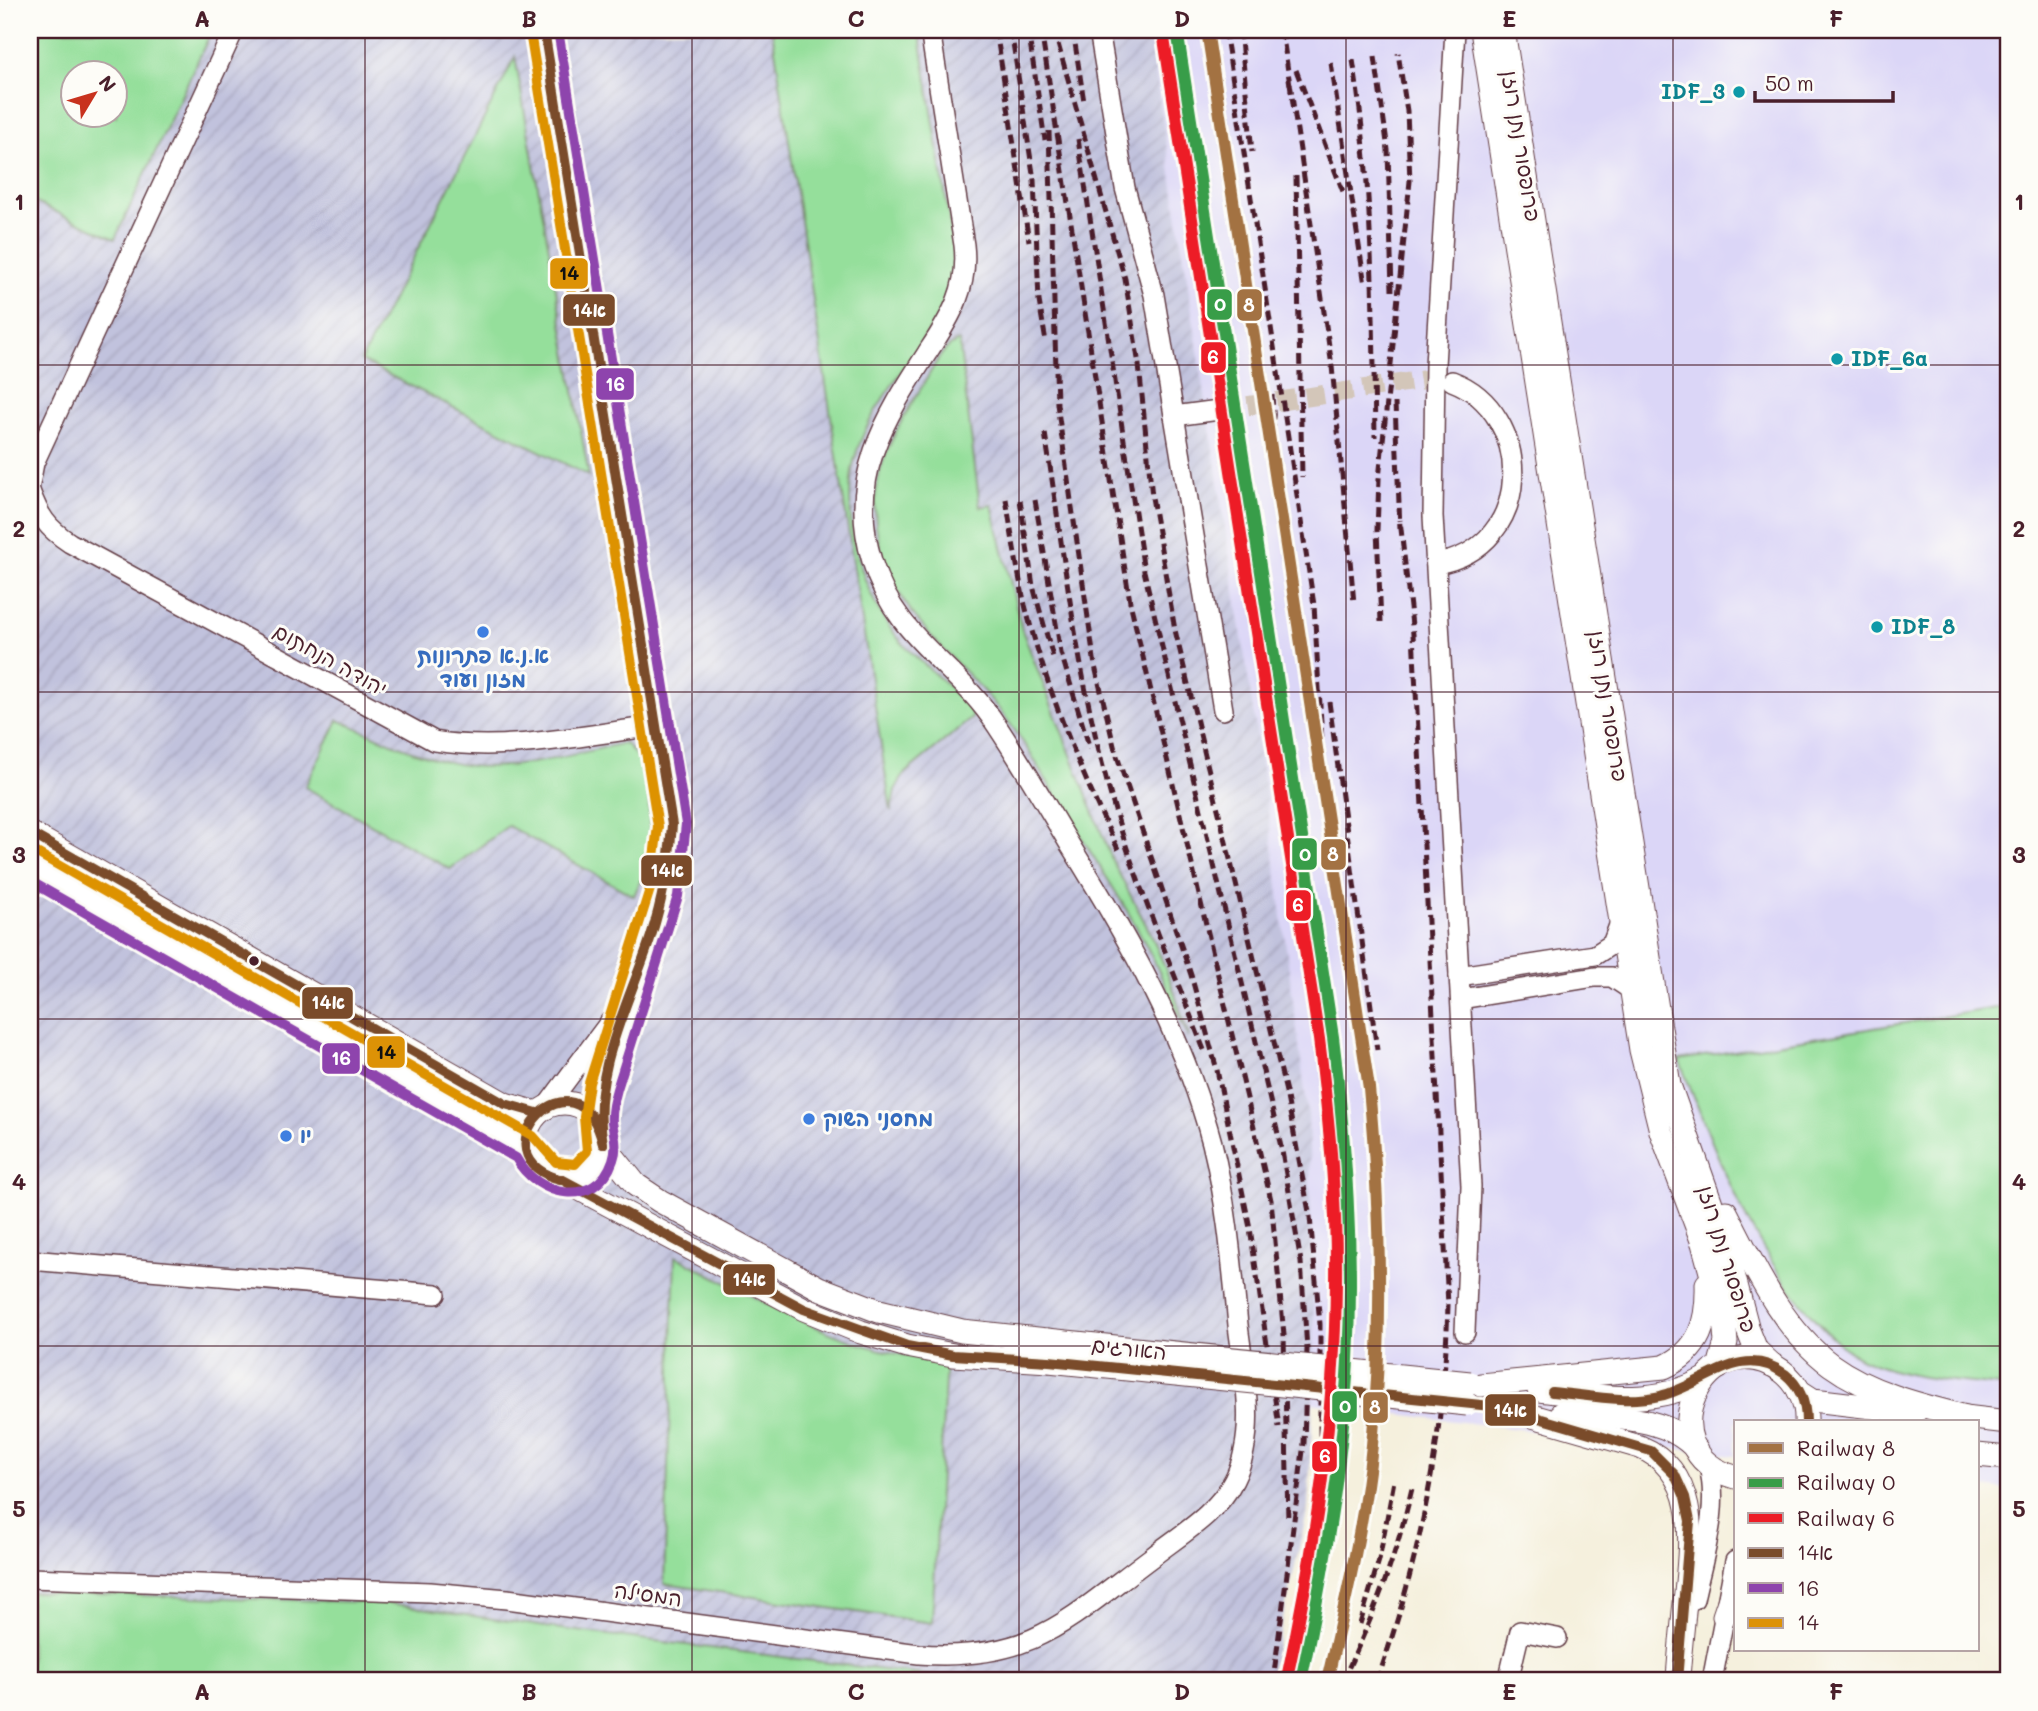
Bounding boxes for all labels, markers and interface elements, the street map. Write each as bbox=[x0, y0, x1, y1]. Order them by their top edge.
text: A bbox=[194, 3, 210, 33]
text: B bbox=[521, 3, 537, 33]
text: C bbox=[847, 3, 865, 33]
text: D bbox=[1174, 3, 1190, 33]
text: E bbox=[1502, 3, 1516, 33]
text: F bbox=[1829, 3, 1843, 33]
north arrow bbox=[60, 60, 130, 130]
scale bar bbox=[1755, 60, 1893, 104]
street label: פרופסור נתן רוזן bbox=[1496, 68, 1548, 224]
text: 50 m bbox=[1765, 69, 1814, 96]
text: N bbox=[94, 70, 122, 97]
place label: IDF_3 bbox=[1661, 77, 1725, 104]
marker: IDF_3 bbox=[1731, 84, 1747, 100]
text: 1 bbox=[14, 186, 24, 216]
text: 1 bbox=[2014, 186, 2024, 216]
line badge: 14 bbox=[549, 257, 589, 290]
text: 14 bbox=[559, 260, 579, 285]
line badge: 0 bbox=[1206, 288, 1233, 321]
line badge: 8 bbox=[1236, 288, 1263, 322]
text: 0 bbox=[1214, 291, 1226, 316]
text: 8 bbox=[1243, 292, 1255, 317]
line badge: 14א bbox=[562, 293, 616, 327]
text: 14א bbox=[572, 297, 606, 322]
line badge: 6 bbox=[1200, 341, 1227, 374]
text: 6 bbox=[1207, 344, 1219, 369]
place label: IDF_6a bbox=[1851, 344, 1928, 371]
marker: IDF_6a bbox=[1829, 351, 1845, 367]
line badge: 16 bbox=[595, 367, 635, 401]
text: 16 bbox=[605, 371, 625, 396]
text: 2 bbox=[13, 513, 25, 543]
text: 2 bbox=[2013, 513, 2025, 543]
place label: IDF_8 bbox=[1891, 612, 1955, 639]
street label: יהודה הנחתום bbox=[269, 616, 392, 701]
marker: IDF_8 bbox=[1869, 619, 1885, 635]
marker: א.נ.א פתרונות מזון ועוד bbox=[475, 624, 491, 640]
street label: פרופסור נתן רוזן bbox=[1583, 628, 1635, 784]
place label: א.נ.א פתרונות מזון ועוד bbox=[417, 641, 549, 693]
line badge: 0 bbox=[1291, 837, 1318, 871]
line badge: 8 bbox=[1320, 838, 1347, 871]
text: 3 bbox=[12, 839, 26, 869]
text: 3 bbox=[2012, 839, 2026, 869]
text: 0 bbox=[1299, 841, 1311, 866]
text: 8 bbox=[1327, 841, 1339, 866]
line badge: 14א bbox=[640, 854, 693, 887]
text: 14א bbox=[650, 857, 684, 882]
line badge: 6 bbox=[1285, 889, 1312, 922]
text: 6 bbox=[1292, 892, 1304, 917]
unlabelled marker bbox=[247, 954, 261, 968]
line badge: 14א bbox=[301, 986, 354, 1020]
text: 14א bbox=[311, 989, 345, 1014]
line badge: 14 bbox=[366, 1035, 406, 1069]
text: 14 bbox=[376, 1039, 396, 1064]
line badge: 16 bbox=[321, 1042, 361, 1075]
text: 16 bbox=[331, 1045, 351, 1070]
place label: מחסני השוק bbox=[823, 1104, 933, 1132]
marker: מחסני השוק bbox=[801, 1111, 817, 1127]
place label: יו bbox=[300, 1121, 312, 1148]
marker: יו bbox=[278, 1128, 294, 1144]
text: 4 bbox=[12, 1166, 26, 1196]
text: 4 bbox=[2012, 1166, 2026, 1196]
street label: פרופסור נתן רוזן bbox=[1692, 1182, 1764, 1336]
line badge: 14א bbox=[722, 1263, 776, 1296]
text: 14א bbox=[732, 1266, 766, 1291]
street label: האורגים bbox=[1090, 1330, 1168, 1365]
line badge: 0 bbox=[1331, 1390, 1358, 1423]
line badge: 8 bbox=[1362, 1391, 1389, 1424]
text: 0 bbox=[1339, 1393, 1351, 1418]
line badge: 14א bbox=[1484, 1393, 1537, 1427]
text: 8 bbox=[1369, 1394, 1381, 1419]
text: 14א bbox=[1493, 1397, 1527, 1422]
legend bbox=[1734, 1420, 1979, 1652]
text: Railway 8 bbox=[1797, 1434, 1895, 1461]
line badge: 6 bbox=[1311, 1440, 1338, 1473]
text: 6 bbox=[1319, 1443, 1331, 1468]
text: Railway 0 bbox=[1797, 1468, 1895, 1495]
text: 5 bbox=[12, 1493, 26, 1523]
text: 5 bbox=[2012, 1493, 2026, 1523]
text: Railway 6 bbox=[1797, 1504, 1895, 1531]
text: 14א bbox=[1797, 1538, 1833, 1565]
text: 16 bbox=[1797, 1574, 1819, 1601]
street label: המסילה bbox=[613, 1575, 684, 1612]
text: 14 bbox=[1797, 1608, 1819, 1635]
text: A bbox=[194, 1676, 210, 1706]
text: B bbox=[521, 1676, 537, 1706]
text: C bbox=[847, 1676, 865, 1706]
text: D bbox=[1174, 1676, 1190, 1706]
text: E bbox=[1502, 1676, 1516, 1706]
text: F bbox=[1829, 1676, 1843, 1706]

